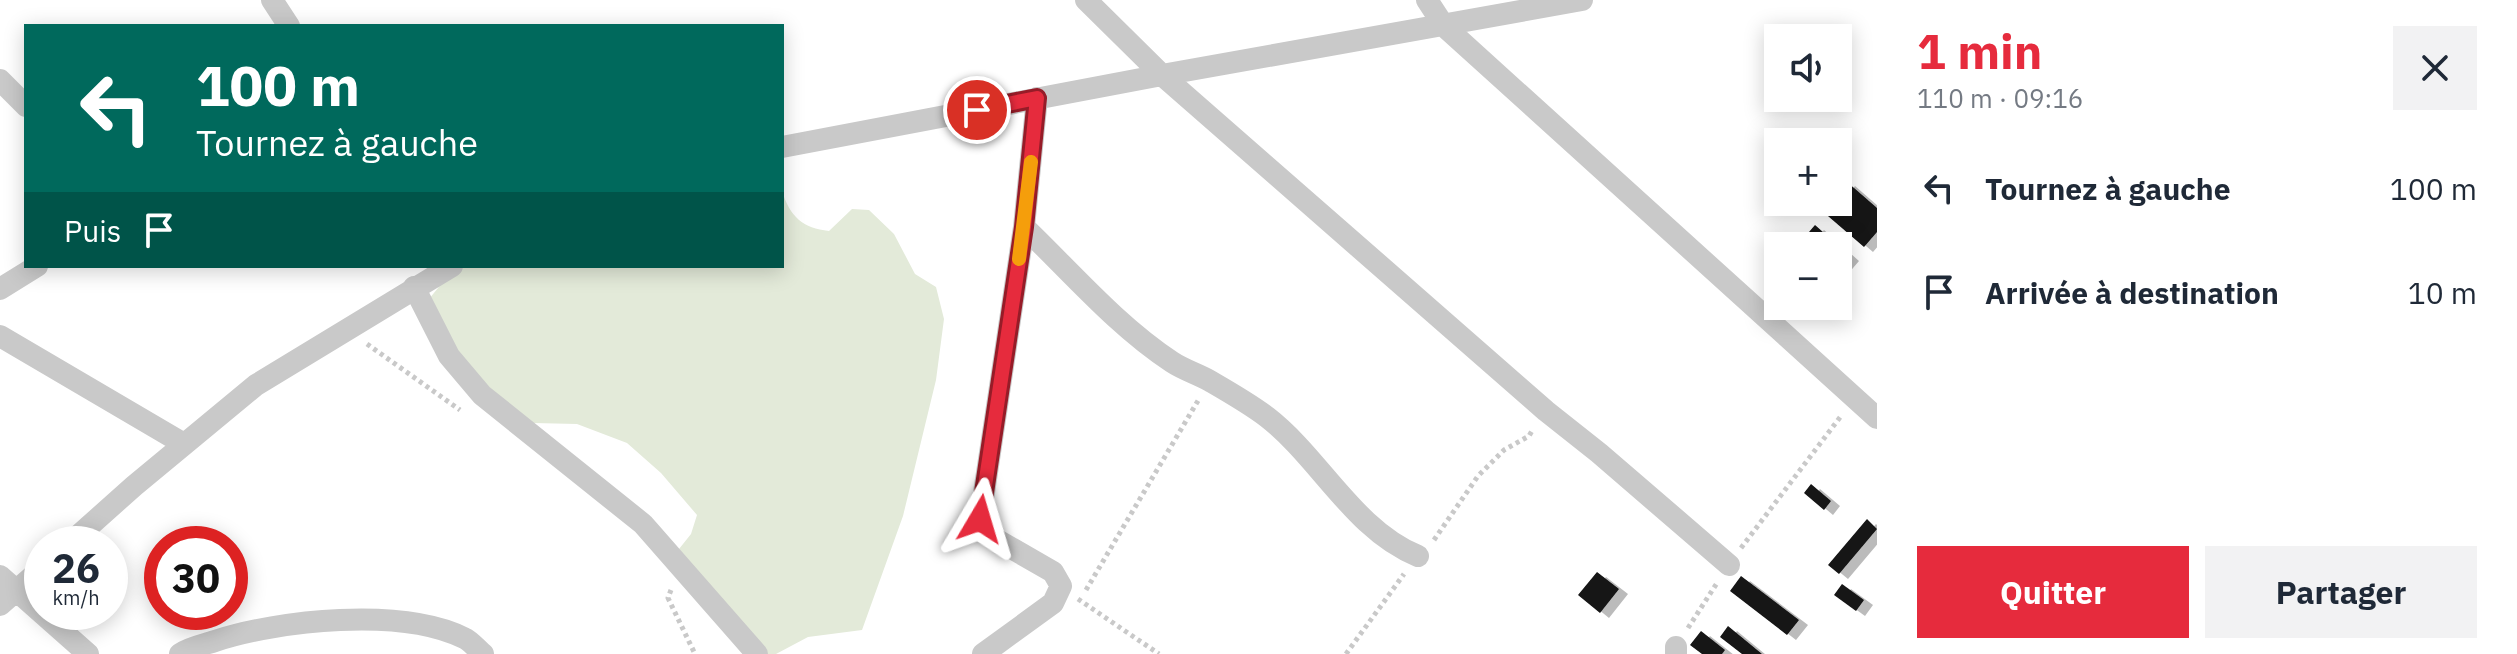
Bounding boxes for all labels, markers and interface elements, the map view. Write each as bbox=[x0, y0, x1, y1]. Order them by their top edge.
text: 1 min bbox=[1917, 20, 2042, 82]
map controls bbox=[1764, 24, 1852, 320]
button: sound bbox=[1764, 24, 1852, 112]
button: close bbox=[2393, 26, 2477, 110]
text: 100 m bbox=[196, 49, 360, 121]
icon: left bbox=[64, 56, 168, 160]
pin bbox=[943, 76, 1011, 144]
text: 110 m · 09:16 bbox=[1917, 81, 2083, 115]
icon: arrive bbox=[955, 88, 999, 132]
text: Tournez à gauche bbox=[196, 119, 478, 166]
button: + bbox=[1764, 128, 1852, 216]
icon: left bbox=[1917, 166, 1961, 210]
text: Tournez à gauche bbox=[1985, 169, 2231, 208]
text: 100 m bbox=[2390, 169, 2477, 208]
icon: arrive bbox=[137, 208, 181, 252]
text: Puis bbox=[64, 211, 121, 250]
button: − bbox=[1764, 232, 1852, 320]
icon: arrive bbox=[1917, 270, 1961, 314]
text: Arrivée à destination bbox=[1985, 273, 2279, 312]
text: 10 m bbox=[2408, 273, 2477, 312]
position arrow bbox=[938, 477, 1022, 561]
speed limit sign: 30 bbox=[144, 526, 248, 630]
text: 26 bbox=[52, 542, 100, 594]
button: Quitter bbox=[1917, 546, 2189, 638]
button: Partager bbox=[2205, 546, 2477, 638]
text: km/h bbox=[52, 584, 100, 611]

